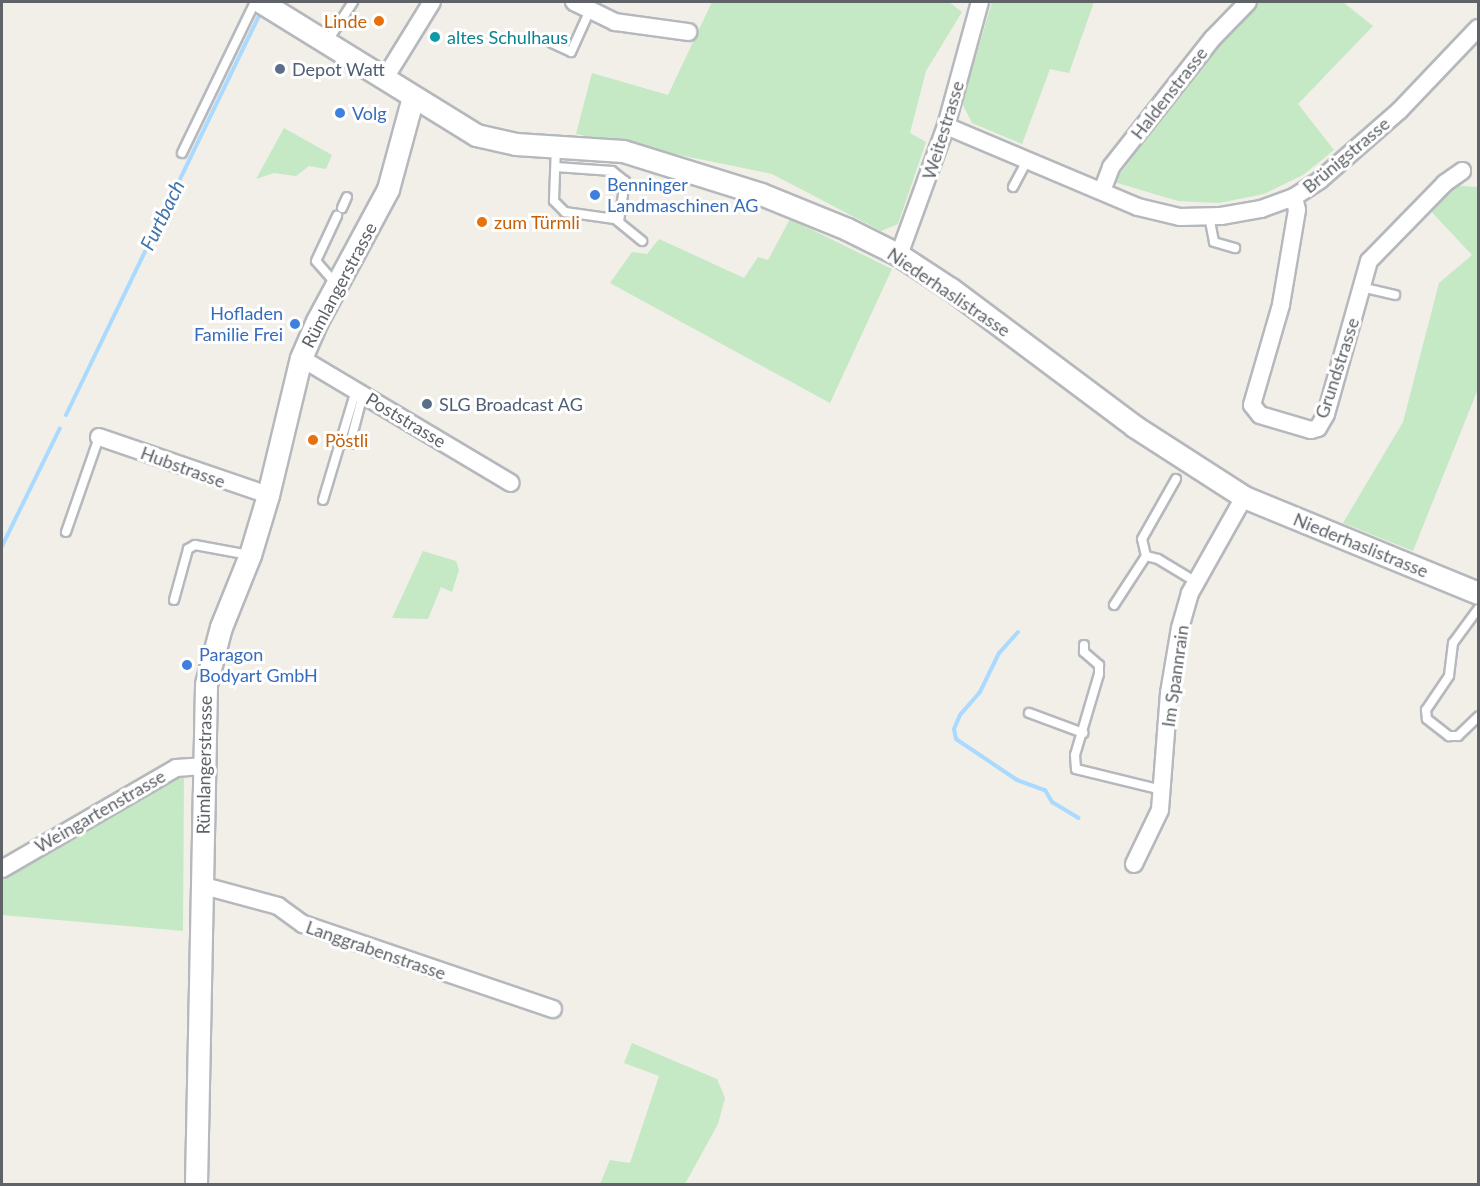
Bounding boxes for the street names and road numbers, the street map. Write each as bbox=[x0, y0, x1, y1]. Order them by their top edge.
street label: Haldenstrasse bbox=[1126, 43, 1212, 143]
street label: Weitestrasse bbox=[918, 78, 968, 182]
street label: Brünigstrasse bbox=[1298, 113, 1394, 197]
street label: Rümlangerstrasse bbox=[297, 219, 381, 351]
street label: Niederhaslistrasse bbox=[883, 243, 1015, 341]
street label: Grundstrasse bbox=[1311, 315, 1363, 421]
street label: Poststrasse bbox=[362, 388, 450, 452]
street label: Hubstrasse bbox=[138, 442, 228, 492]
street label: Niederhaslistrasse bbox=[1290, 508, 1432, 582]
street label: Im Spannrain bbox=[1157, 624, 1193, 728]
street label: Rümlangerstrasse bbox=[192, 695, 216, 835]
street label: Weingartenstrasse bbox=[31, 765, 169, 857]
street label: Langgrabenstrasse bbox=[303, 916, 449, 984]

